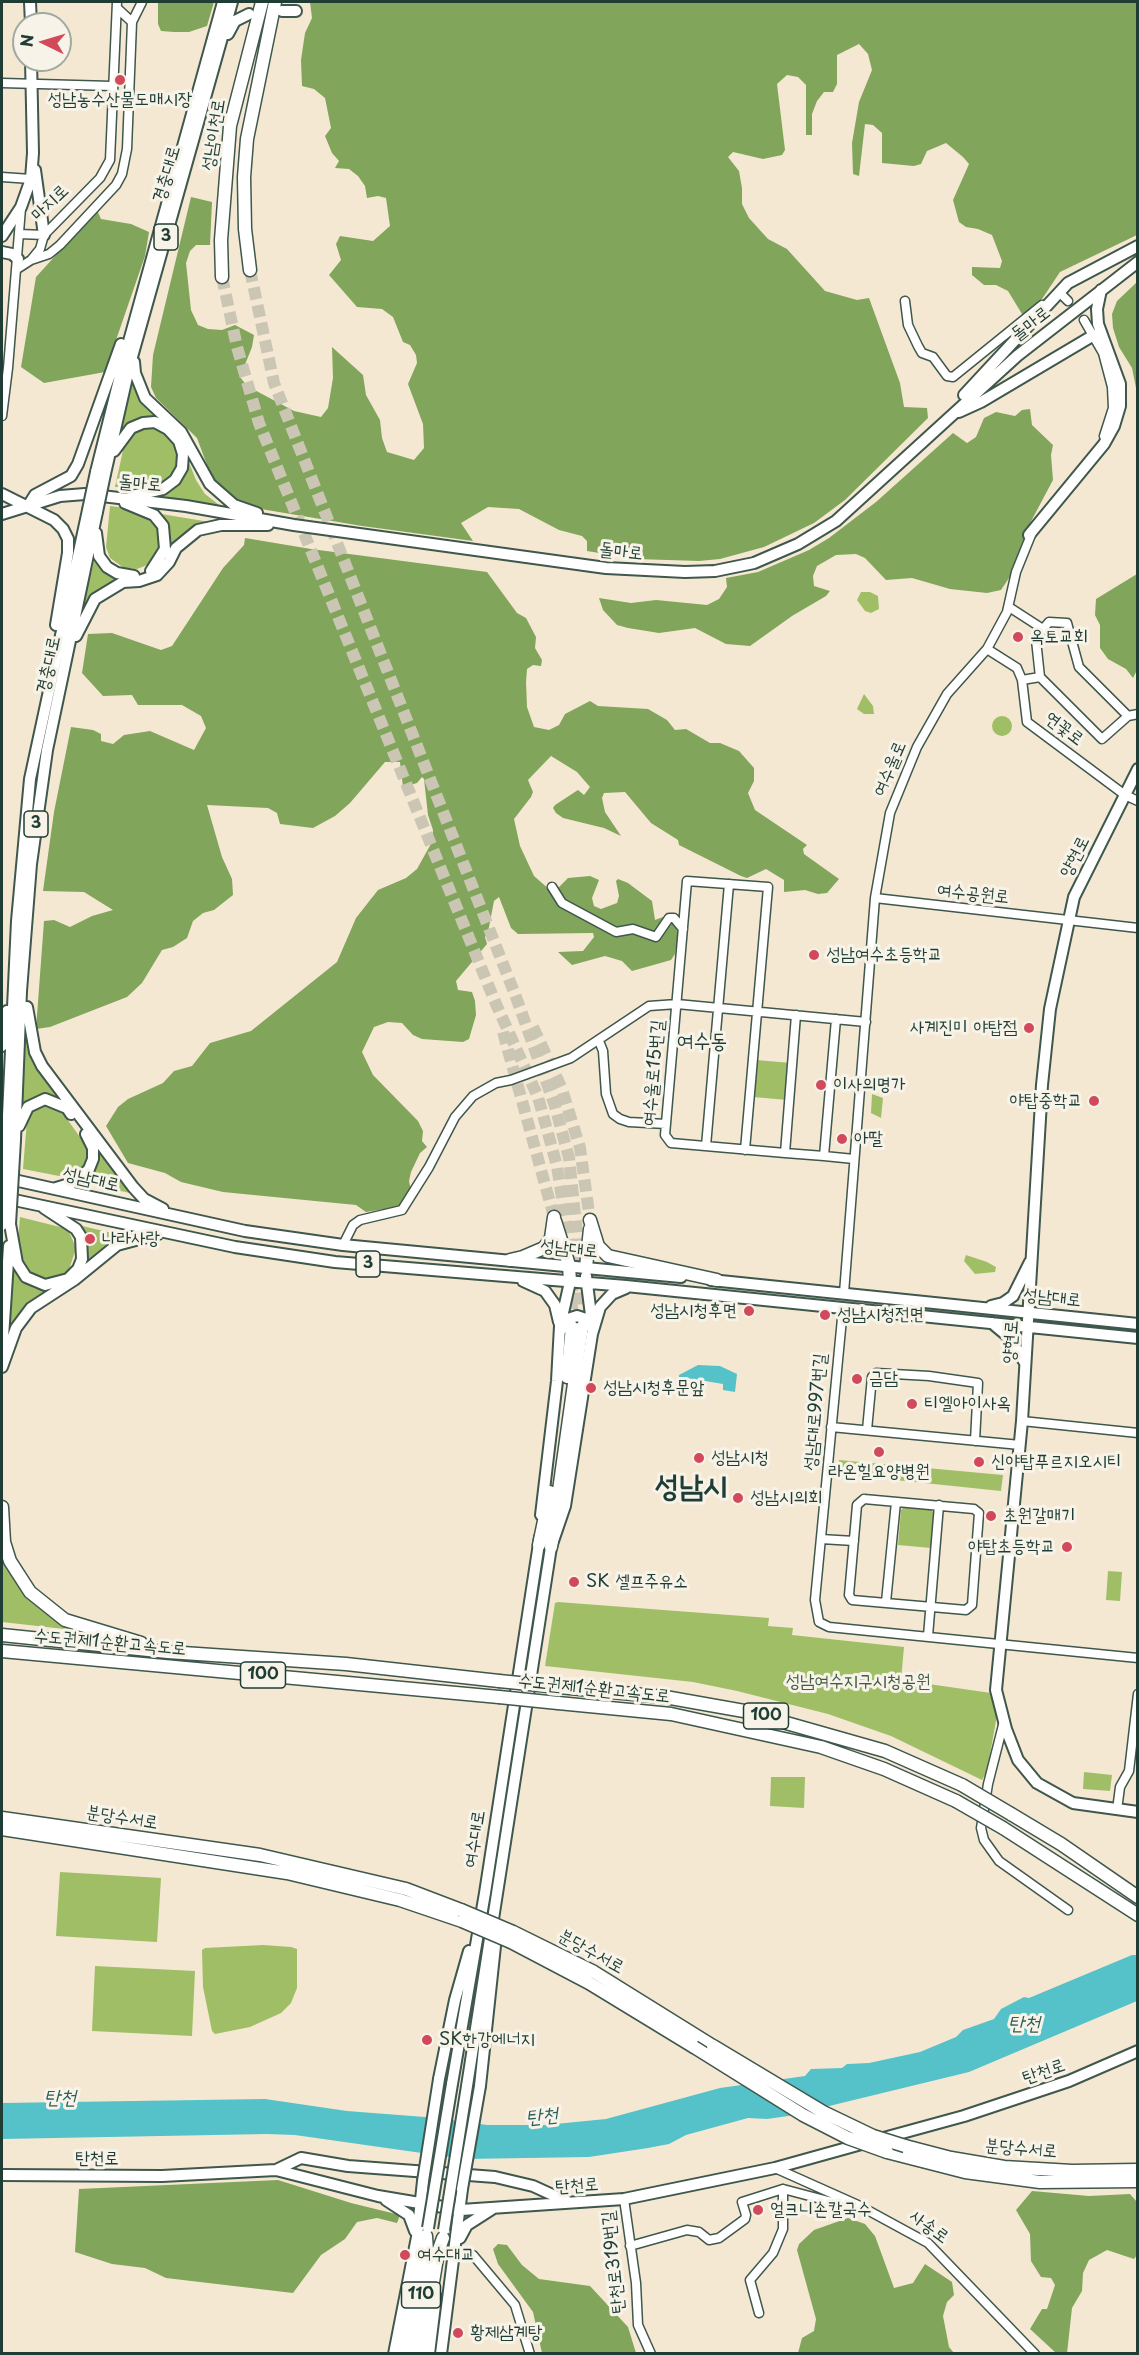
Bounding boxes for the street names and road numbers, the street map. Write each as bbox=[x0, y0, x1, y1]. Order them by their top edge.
street label: 성남이천로 bbox=[198, 98, 230, 172]
street label: 경충대로 bbox=[149, 143, 185, 205]
street label: 마지로 bbox=[27, 180, 73, 226]
road number: 3 bbox=[154, 224, 178, 250]
street label: 돌마로 bbox=[1007, 302, 1055, 346]
street label: 돌마로 bbox=[117, 471, 163, 497]
street label: 돌마로 bbox=[598, 539, 644, 565]
street label: 경충대로 bbox=[32, 634, 66, 696]
street label: 연꽃로 bbox=[1040, 707, 1088, 751]
street label: 여수울로 bbox=[869, 738, 911, 800]
road number: 3 bbox=[24, 811, 48, 837]
street label: 양현로 bbox=[1056, 833, 1094, 881]
street label: 여수공원로 bbox=[936, 879, 1010, 909]
street label: 여수울로15번길 bbox=[639, 1019, 669, 1127]
street label: 성남대로 bbox=[60, 1163, 122, 1197]
street label: 성남대로 bbox=[539, 1235, 599, 1263]
road number: 3 bbox=[356, 1251, 380, 1277]
street label: 성남대로 bbox=[1022, 1284, 1082, 1312]
street label: 양현로 bbox=[999, 1320, 1023, 1364]
street label: 성남대로997번길 bbox=[800, 1352, 832, 1472]
street label: 수도권제1순환고속도로 bbox=[33, 1626, 187, 1660]
road number: 100 bbox=[240, 1662, 286, 1688]
street label: 수도권제1순환고속도로 bbox=[517, 1670, 671, 1708]
road number: 100 bbox=[744, 1703, 789, 1729]
street label: 분당수서로 bbox=[85, 1802, 159, 1834]
street label: 여수대로 bbox=[460, 1809, 490, 1869]
street label: 분당수서로 bbox=[554, 1925, 628, 1979]
street label: 탄천로 bbox=[1020, 2055, 1068, 2089]
street label: 분당수서로 bbox=[984, 2135, 1058, 2163]
street label: 탄천로 bbox=[75, 2148, 119, 2170]
street label: 탄천로 bbox=[555, 2174, 599, 2198]
street label: 사송로 bbox=[905, 2205, 953, 2249]
street label: 탄천로319번길 bbox=[598, 2210, 630, 2314]
road number: 110 bbox=[402, 2282, 440, 2308]

